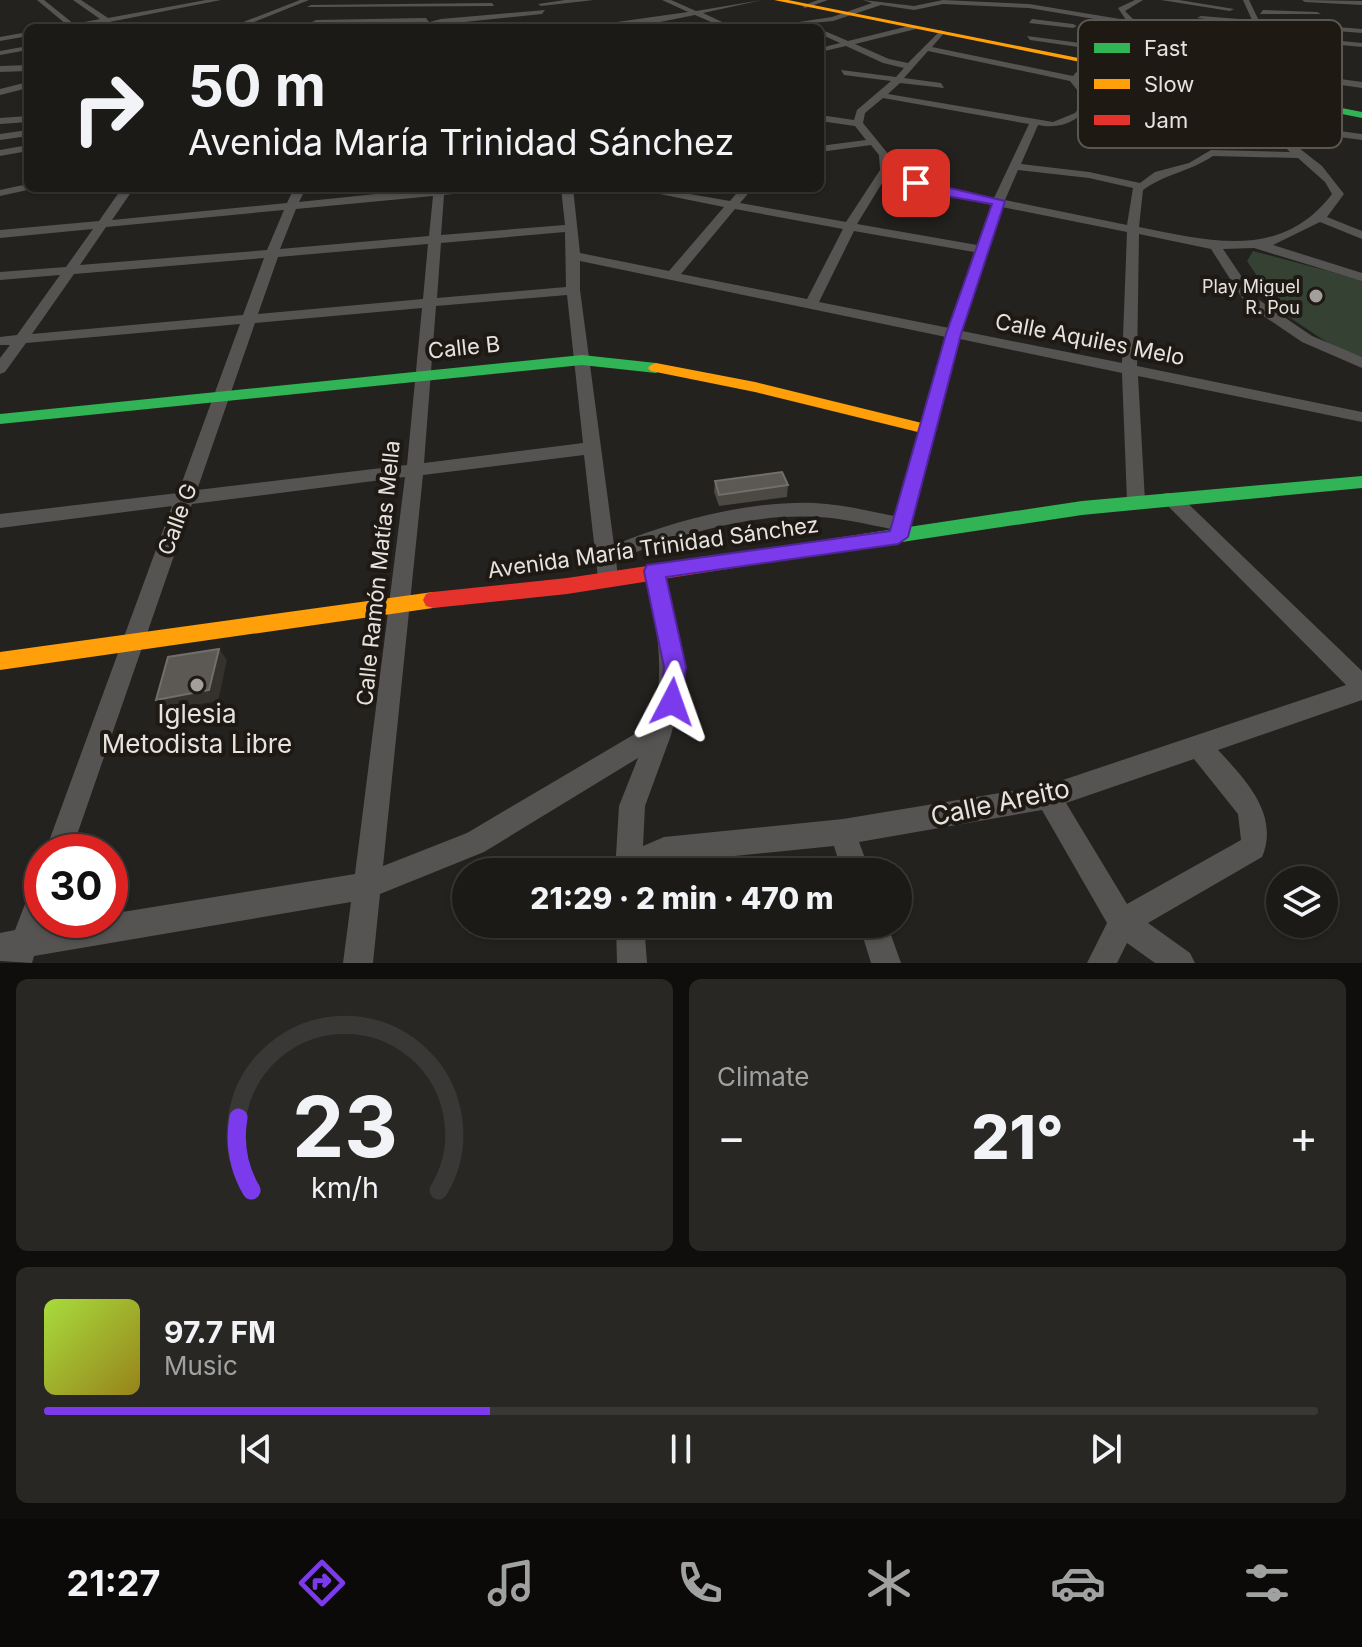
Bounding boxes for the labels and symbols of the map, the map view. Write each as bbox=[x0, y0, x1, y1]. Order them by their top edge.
legend bbox=[1078, 20, 1342, 148]
text: Fast bbox=[1144, 35, 1188, 61]
text: Slow bbox=[1144, 71, 1194, 97]
text: Jam bbox=[1144, 107, 1188, 133]
pin bbox=[882, 149, 950, 217]
place label: Play Miguel R. Pou bbox=[1202, 276, 1300, 318]
marker: Play Miguel R. Pou bbox=[1307, 287, 1325, 305]
street label: Calle Aquiles Melo bbox=[993, 308, 1187, 370]
street label: Calle B bbox=[427, 330, 501, 364]
street label: Calle Ramón Matías Mella bbox=[351, 439, 405, 707]
street label: Calle G bbox=[152, 480, 202, 558]
street label: Avenida María Trinidad Sánchez bbox=[486, 511, 820, 583]
position arrow bbox=[630, 660, 714, 744]
marker: Iglesia Metodista Libre bbox=[188, 676, 206, 694]
place label: Iglesia Metodista Libre bbox=[102, 698, 292, 759]
street label: Calle Areito bbox=[928, 772, 1072, 832]
speed limit sign: 30 bbox=[24, 834, 128, 938]

